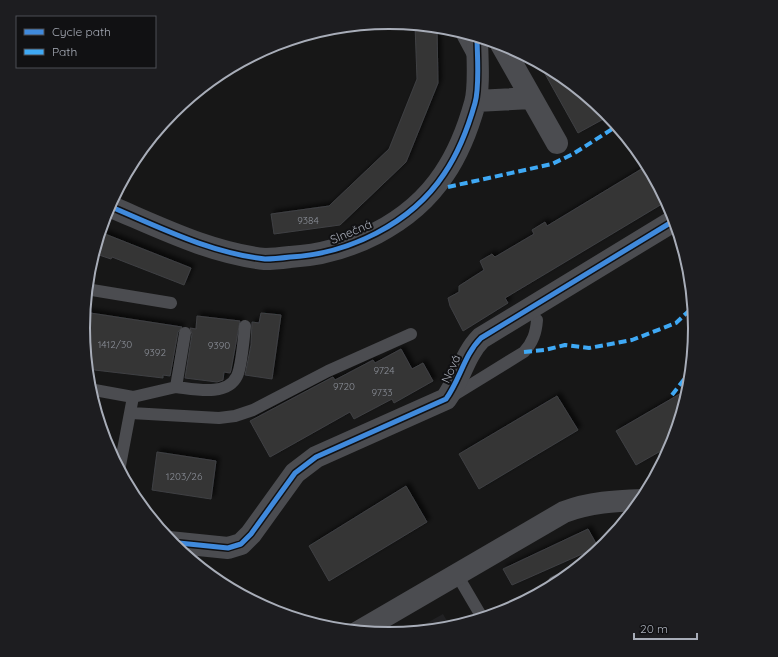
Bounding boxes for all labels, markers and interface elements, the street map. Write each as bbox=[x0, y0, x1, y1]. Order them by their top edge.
legend bbox=[16, 16, 156, 68]
text: Cycle path bbox=[52, 24, 111, 39]
text: Path bbox=[52, 44, 77, 59]
house number: 9384 bbox=[297, 214, 319, 227]
street label: Slnečná bbox=[328, 216, 374, 247]
house number: 1412/30 bbox=[98, 338, 132, 351]
house number: 9390 bbox=[208, 339, 230, 352]
house number: 9392 bbox=[144, 346, 166, 359]
street label: Nová bbox=[438, 352, 463, 385]
house number: 9724 bbox=[373, 364, 395, 377]
house number: 9720 bbox=[333, 380, 355, 393]
house number: 9733 bbox=[372, 386, 392, 399]
house number: 1203/26 bbox=[166, 470, 203, 483]
scale bar bbox=[634, 615, 697, 641]
text: 20 m bbox=[640, 621, 668, 636]

